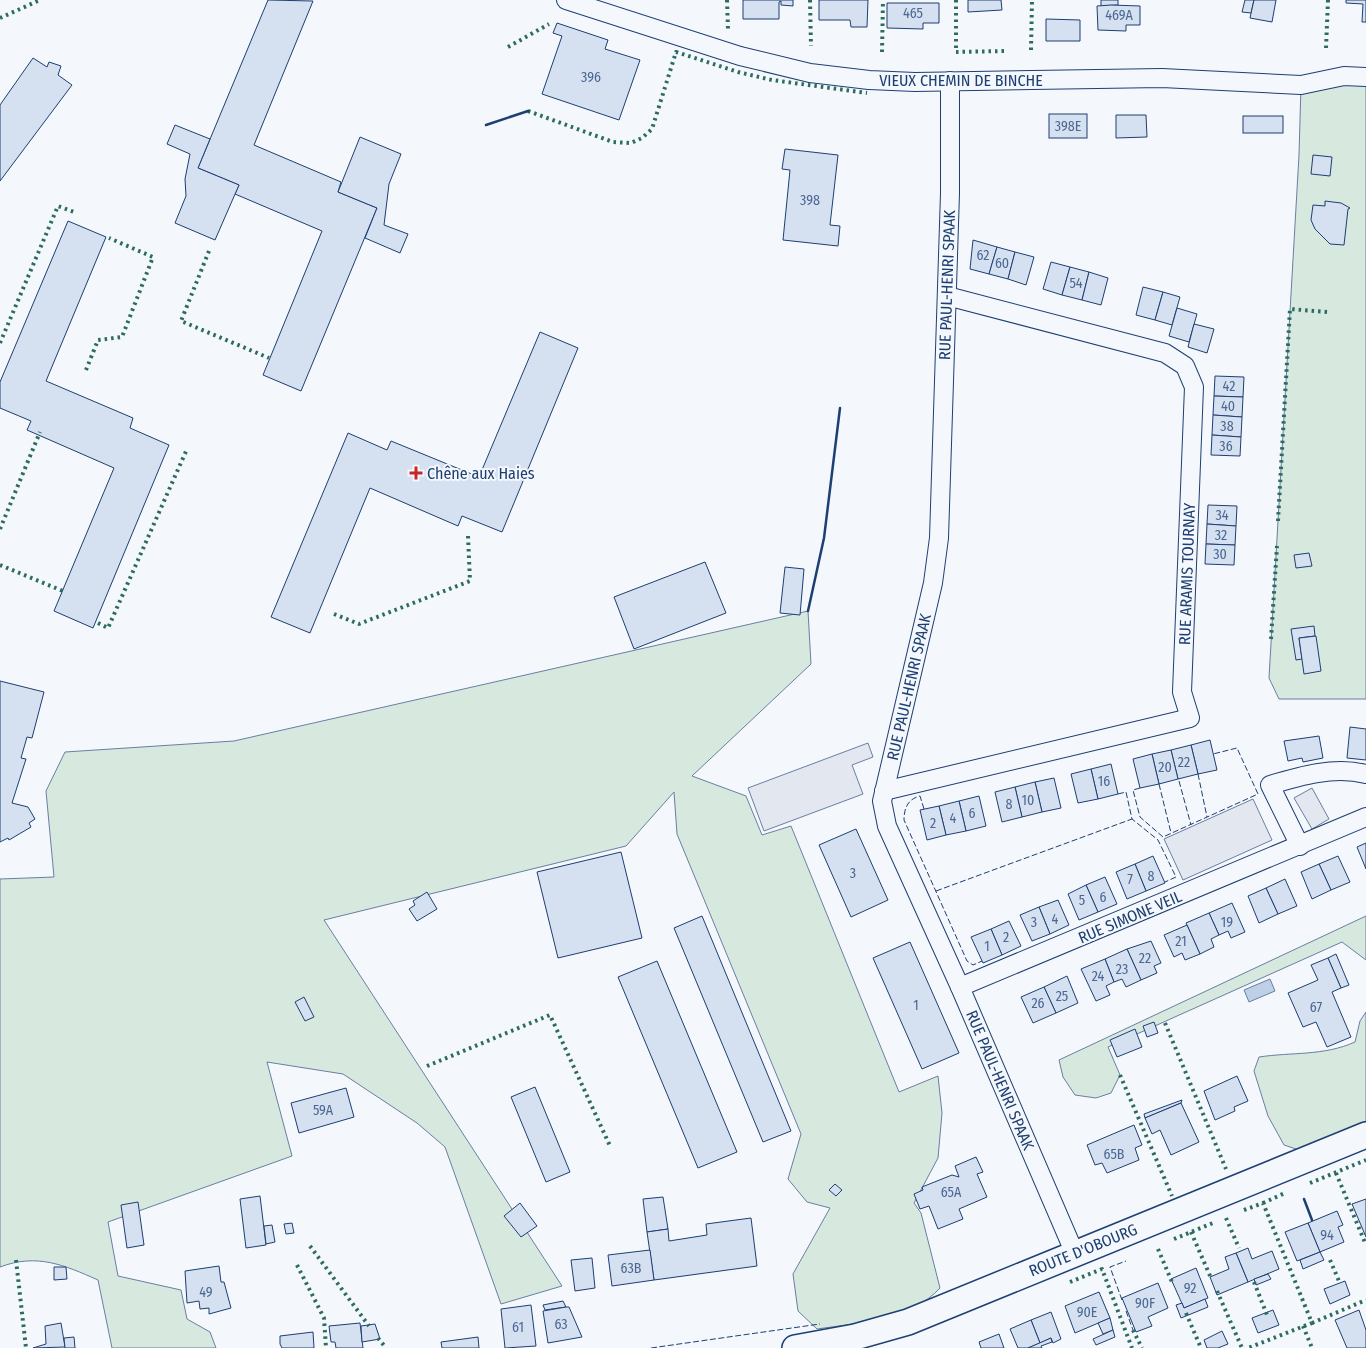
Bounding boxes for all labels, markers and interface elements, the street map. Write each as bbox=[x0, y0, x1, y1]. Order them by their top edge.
house number: 465 bbox=[903, 5, 923, 22]
house number: 469A bbox=[1105, 7, 1133, 24]
house number: 396 bbox=[581, 69, 601, 86]
street label: VIEUX CHEMIN DE BINCHE bbox=[879, 71, 1043, 90]
house number: 398E bbox=[1055, 118, 1082, 135]
house number: 398 bbox=[800, 192, 820, 209]
street label: RUE PAUL-HENRI SPAAK bbox=[935, 209, 959, 360]
house number: 62 bbox=[977, 247, 990, 264]
house number: 60 bbox=[995, 255, 1009, 272]
house number: 54 bbox=[1069, 275, 1083, 292]
house number: 42 bbox=[1223, 378, 1235, 395]
house number: 40 bbox=[1221, 398, 1235, 415]
house number: 38 bbox=[1220, 418, 1234, 435]
house number: 36 bbox=[1219, 438, 1233, 455]
place label: Chêne aux Haies bbox=[427, 464, 535, 483]
marker: Chêne aux Haies bbox=[409, 466, 423, 480]
street label: RUE ARAMIS TOURNAY bbox=[1175, 502, 1199, 646]
house number: 34 bbox=[1215, 507, 1229, 524]
house number: 32 bbox=[1215, 527, 1227, 544]
house number: 30 bbox=[1213, 546, 1227, 563]
street label: RUE PAUL-HENRI SPAAK bbox=[883, 611, 935, 762]
house number: 22 bbox=[1178, 754, 1190, 771]
house number: 20 bbox=[1158, 759, 1172, 776]
house number: 16 bbox=[1098, 773, 1110, 790]
house number: 10 bbox=[1022, 792, 1034, 809]
house number: 8 bbox=[1006, 796, 1013, 813]
house number: 6 bbox=[969, 805, 976, 822]
house number: 4 bbox=[950, 810, 957, 827]
house number: 2 bbox=[930, 815, 936, 832]
house number: 3 bbox=[850, 865, 856, 882]
house number: 8 bbox=[1148, 868, 1155, 885]
house number: 7 bbox=[1127, 871, 1133, 888]
street label: RUE SIMONE VEIL bbox=[1075, 887, 1185, 947]
house number: 6 bbox=[1100, 889, 1107, 906]
house number: 5 bbox=[1079, 892, 1085, 909]
house number: 4 bbox=[1052, 911, 1059, 928]
house number: 3 bbox=[1031, 914, 1037, 931]
house number: 19 bbox=[1221, 914, 1233, 931]
house number: 2 bbox=[1003, 929, 1009, 946]
house number: 21 bbox=[1175, 933, 1187, 950]
house number: 1 bbox=[984, 938, 990, 955]
house number: 22 bbox=[1139, 950, 1151, 967]
house number: 23 bbox=[1116, 961, 1128, 978]
house number: 24 bbox=[1092, 968, 1105, 985]
house number: 25 bbox=[1056, 988, 1068, 1005]
house number: 26 bbox=[1031, 995, 1045, 1012]
house number: 1 bbox=[913, 997, 919, 1014]
house number: 67 bbox=[1310, 999, 1322, 1016]
street label: RUE PAUL-HENRI SPAAK bbox=[962, 1007, 1038, 1153]
house number: 59A bbox=[313, 1102, 334, 1119]
house number: 65B bbox=[1104, 1146, 1125, 1163]
house number: 65A bbox=[941, 1184, 962, 1201]
street label: ROUTE D'OBOURG bbox=[1026, 1220, 1140, 1280]
house number: 94 bbox=[1320, 1227, 1334, 1244]
house number: 63B bbox=[621, 1260, 642, 1277]
house number: 92 bbox=[1184, 1280, 1196, 1297]
house number: 49 bbox=[199, 1284, 213, 1301]
house number: 90F bbox=[1135, 1295, 1155, 1312]
house number: 90E bbox=[1077, 1304, 1098, 1321]
house number: 63 bbox=[554, 1316, 568, 1333]
house number: 61 bbox=[512, 1319, 524, 1336]

